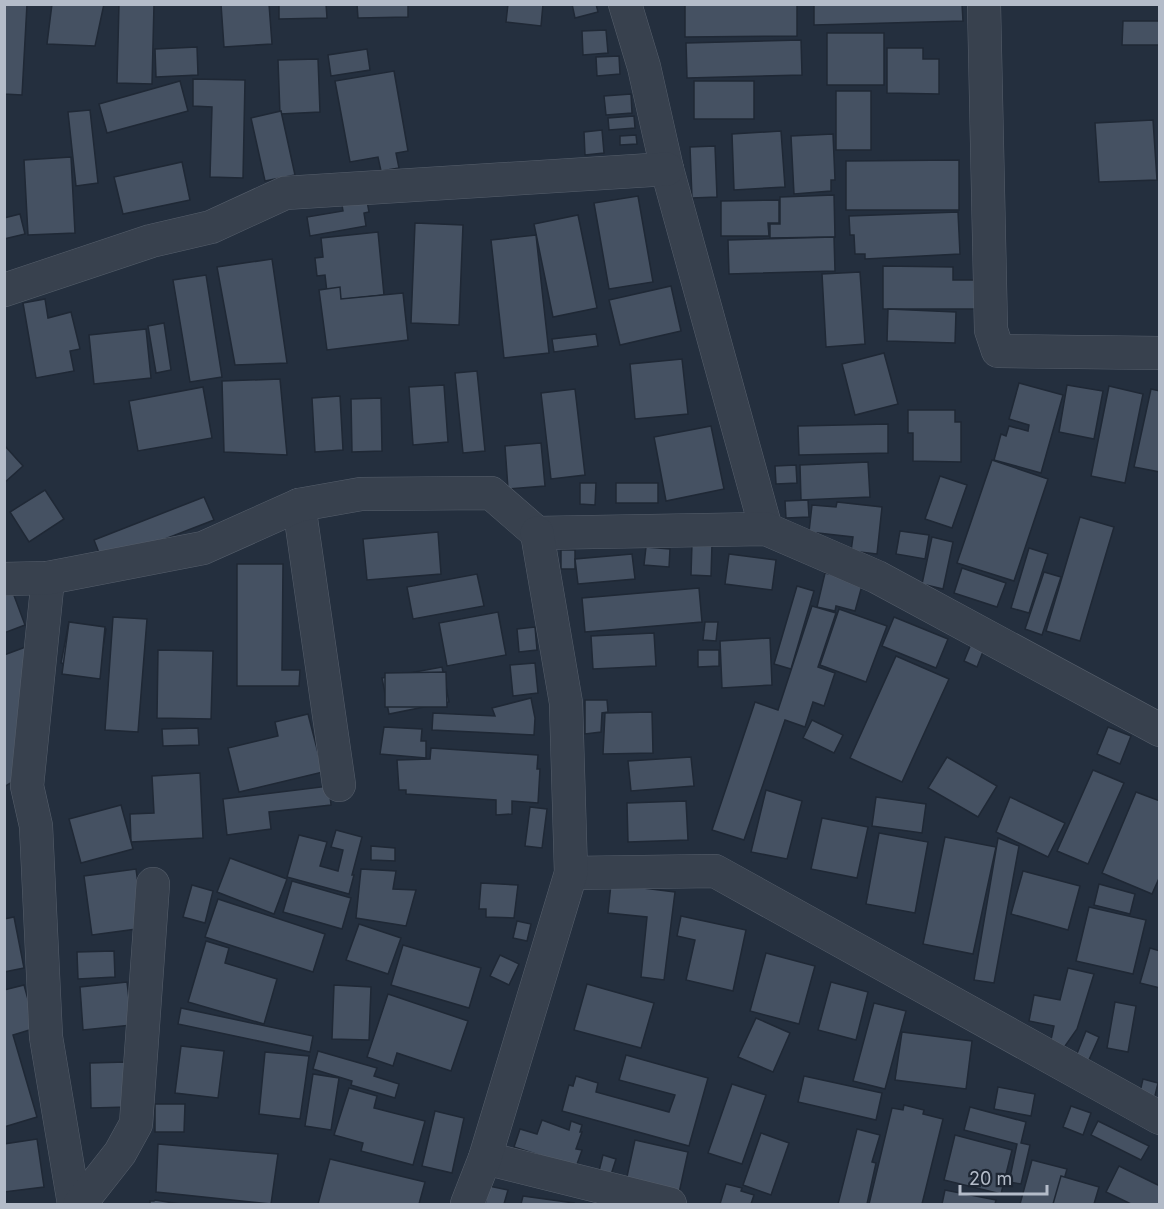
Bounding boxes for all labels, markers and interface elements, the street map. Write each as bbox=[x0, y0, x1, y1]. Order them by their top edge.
scale bar bbox=[960, 1158, 1047, 1196]
text: 20 m bbox=[969, 1168, 1012, 1189]

